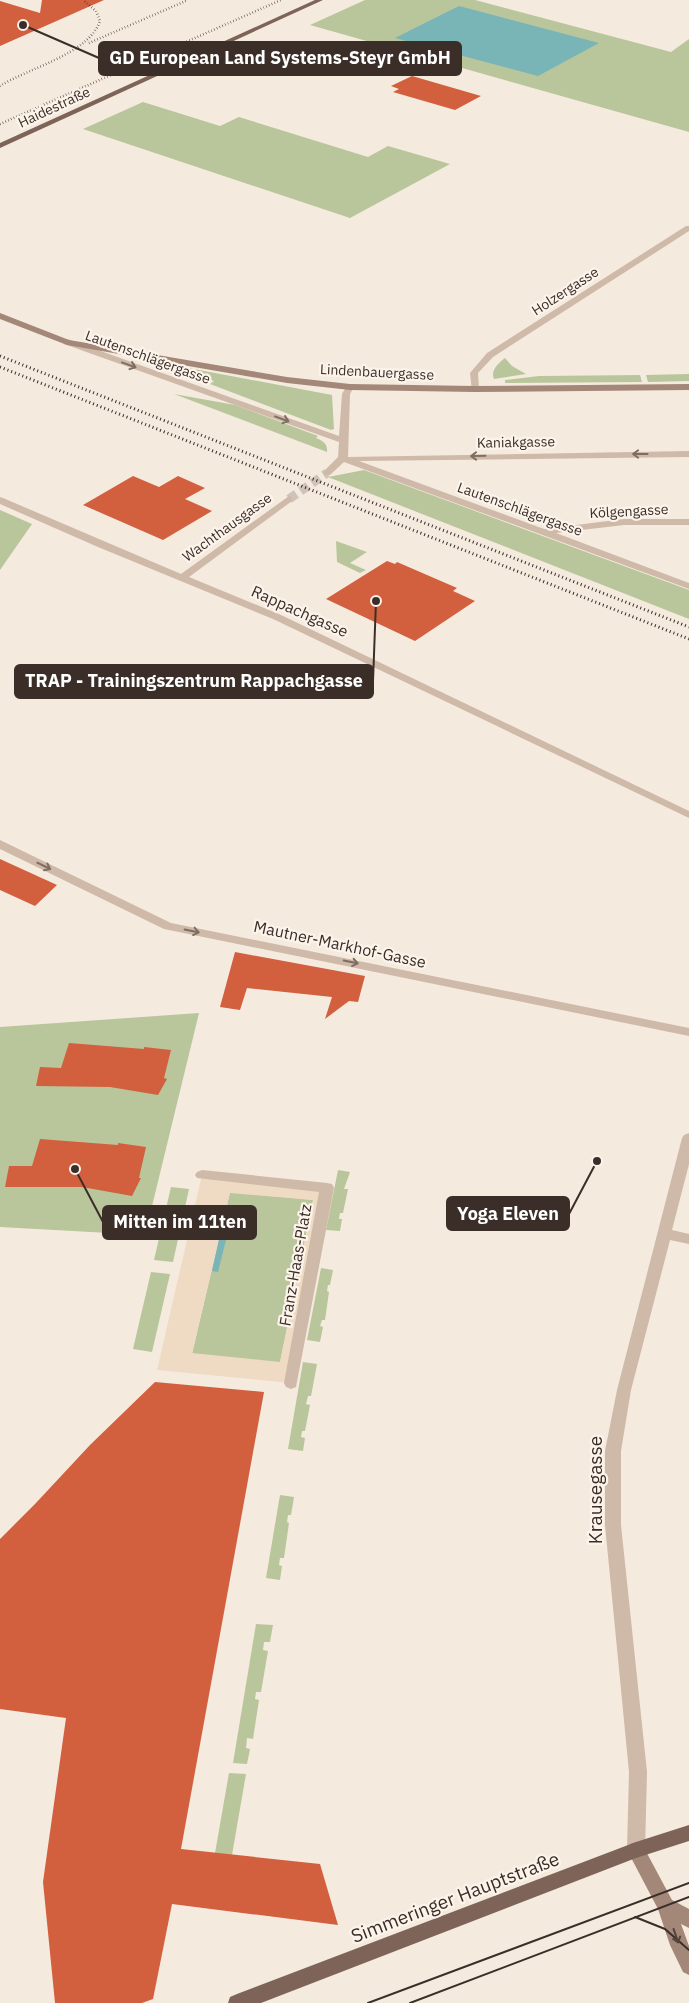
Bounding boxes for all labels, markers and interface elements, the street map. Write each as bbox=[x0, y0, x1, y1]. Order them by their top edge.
callout: GD European Land Systems-Steyr GmbH bbox=[99, 42, 461, 75]
text: GD European Land Systems-Steyr GmbH bbox=[109, 46, 451, 69]
street label: Haidestraße bbox=[15, 82, 93, 132]
street label: Holzergasse bbox=[528, 262, 602, 319]
street label: Lautenschlägergasse bbox=[83, 326, 213, 388]
street label: Lindenbauergasse bbox=[319, 360, 435, 384]
one-way arrow bbox=[121, 361, 136, 370]
one-way arrow bbox=[274, 415, 289, 424]
street label: Kaniakgasse bbox=[477, 432, 556, 452]
one-way arrow bbox=[633, 449, 649, 459]
one-way arrow bbox=[470, 452, 486, 461]
street label: Lautenschlägergasse bbox=[455, 478, 585, 540]
street label: Wachthausgasse bbox=[179, 488, 275, 565]
street label: Kölgengasse bbox=[589, 500, 669, 522]
street label: Rappachgasse bbox=[248, 581, 352, 641]
callout: TRAP - Trainingszentrum Rappachgasse bbox=[15, 665, 373, 698]
text: TRAP - Trainingszentrum Rappachgasse bbox=[25, 669, 363, 692]
one-way arrow bbox=[36, 861, 51, 871]
street label: Mautner-Markhof-Gasse bbox=[252, 916, 428, 972]
one-way arrow bbox=[183, 927, 199, 937]
one-way arrow bbox=[343, 958, 359, 967]
callout: Yoga Eleven bbox=[447, 1197, 569, 1230]
street label: Franz-Haas-Platz bbox=[274, 1202, 316, 1328]
text: Yoga Eleven bbox=[457, 1202, 559, 1225]
callout: Mitten im 11ten bbox=[103, 1206, 256, 1239]
text: Mitten im 11ten bbox=[113, 1210, 247, 1233]
street label: Krausegasse bbox=[583, 1436, 607, 1544]
street label: Simmeringer Hauptstraße bbox=[347, 1846, 563, 1948]
one-way arrow bbox=[672, 1928, 681, 1943]

